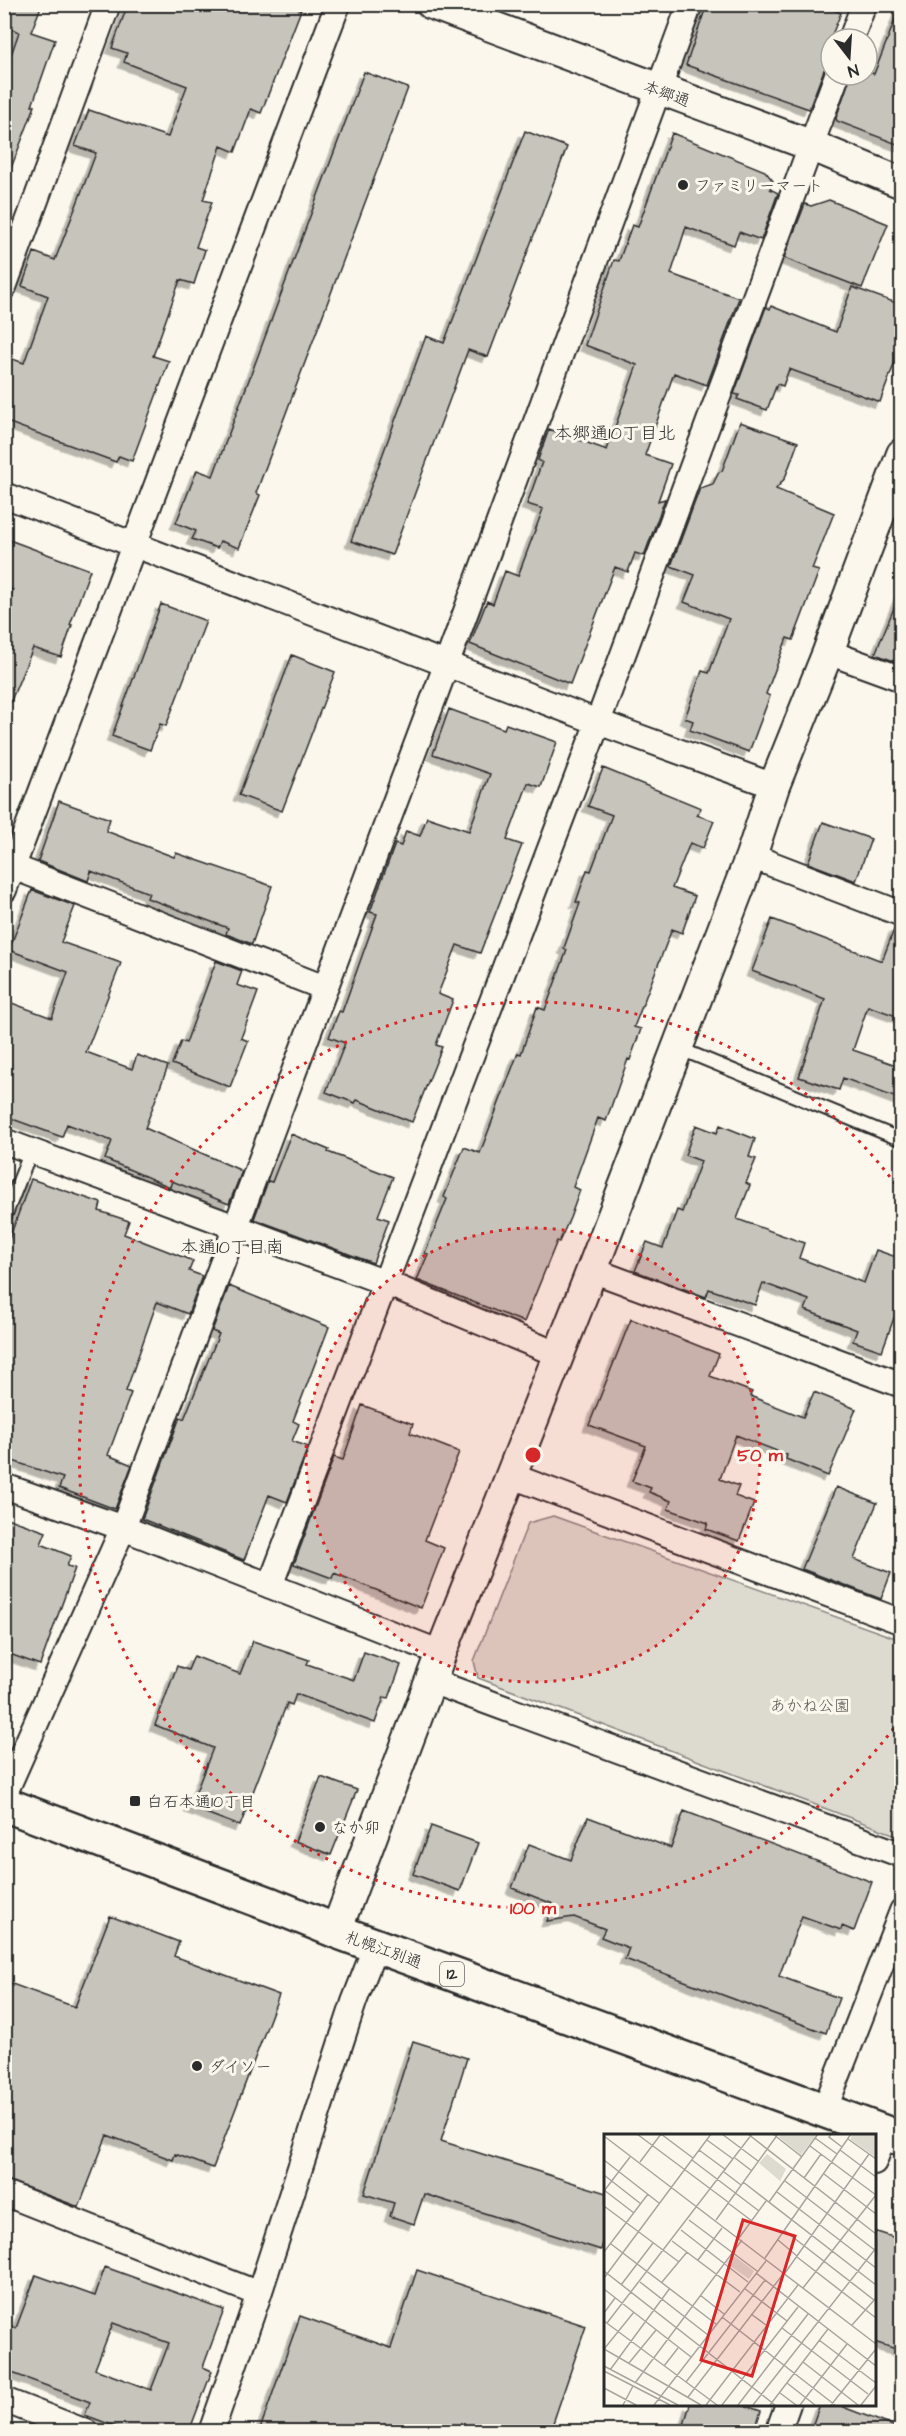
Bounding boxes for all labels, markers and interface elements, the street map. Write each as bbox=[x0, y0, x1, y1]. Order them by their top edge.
north arrow bbox=[819, 27, 879, 87]
text: N bbox=[845, 58, 861, 82]
street label: 本郷通 bbox=[640, 75, 693, 112]
place label: ファミリーマート bbox=[695, 175, 823, 197]
marker: ファミリーマート bbox=[676, 178, 690, 192]
district label: 本郷通10丁目北 bbox=[554, 421, 676, 446]
district label: 本通10丁目南 bbox=[180, 1235, 284, 1260]
text: 50 m bbox=[737, 1443, 784, 1468]
centre of rings bbox=[523, 1445, 543, 1465]
park label: あかね公園 bbox=[770, 1695, 850, 1717]
place label: 白石本通10丁目 bbox=[147, 1791, 255, 1813]
marker: 白石本通10丁目 bbox=[128, 1794, 142, 1808]
place label: なか卯 bbox=[332, 1817, 380, 1839]
marker: なか卯 bbox=[313, 1820, 327, 1834]
text: 100 m bbox=[510, 1896, 557, 1921]
street label: 札幌江別通 bbox=[342, 1926, 425, 1974]
road number: 12 bbox=[440, 1962, 464, 1986]
place label: ダイソー bbox=[209, 2056, 271, 2078]
marker: ダイソー bbox=[190, 2059, 204, 2073]
inset map bbox=[604, 2134, 876, 2406]

